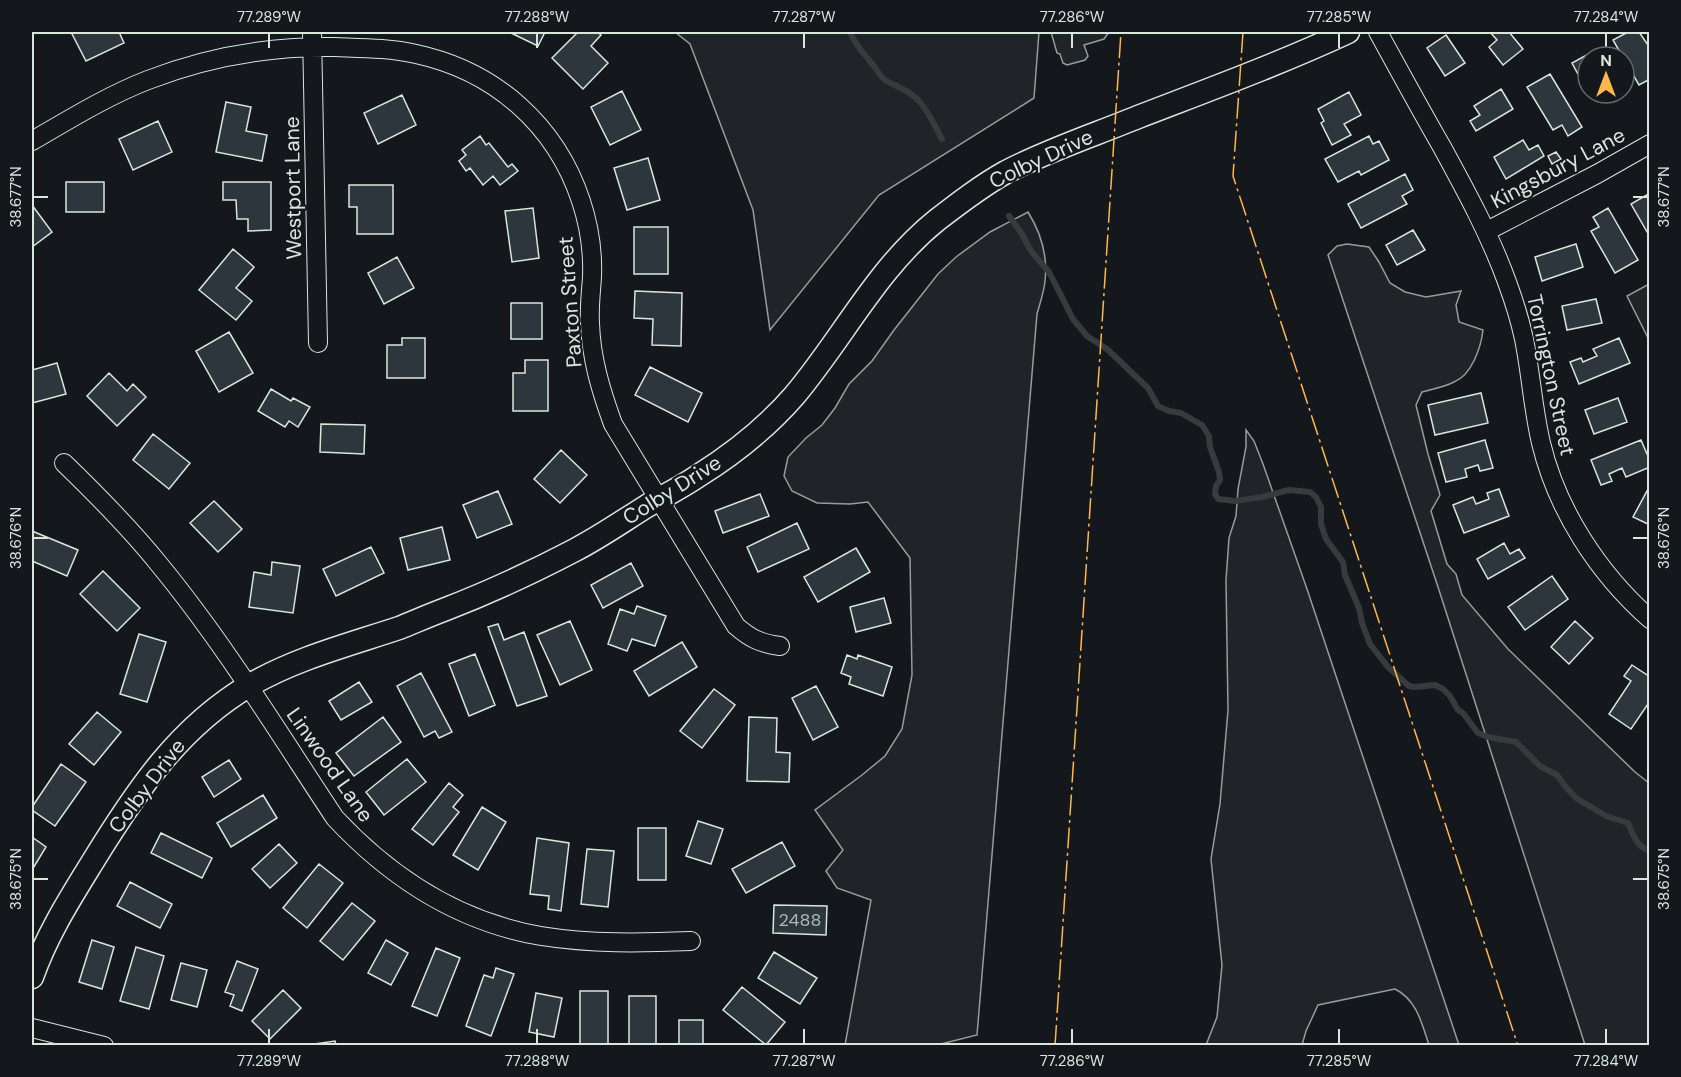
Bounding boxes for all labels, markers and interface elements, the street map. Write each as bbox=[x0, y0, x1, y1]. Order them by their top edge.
text: 77.289°W bbox=[237, 7, 302, 27]
text: 77.288°W bbox=[505, 7, 570, 27]
text: 77.287°W bbox=[773, 7, 836, 27]
text: 77.286°W bbox=[1040, 7, 1105, 27]
text: 77.285°W bbox=[1307, 7, 1372, 27]
text: 77.284°W bbox=[1574, 7, 1639, 27]
north arrow bbox=[1576, 45, 1636, 105]
text: N bbox=[1600, 50, 1612, 71]
street label: Westport Lane bbox=[278, 116, 308, 260]
street label: Kingsbury Lane bbox=[1486, 121, 1630, 215]
street label: Colby Drive bbox=[985, 123, 1097, 195]
text: 38.677°N bbox=[6, 166, 26, 228]
text: 38.677°N bbox=[1654, 166, 1674, 228]
street label: Paxton Street bbox=[551, 236, 589, 368]
street label: Torrington Street bbox=[1520, 292, 1582, 458]
street label: Colby Drive bbox=[617, 449, 727, 531]
text: 38.676°N bbox=[6, 507, 26, 569]
text: 38.676°N bbox=[1654, 507, 1674, 569]
street label: Linwood Lane bbox=[280, 702, 380, 828]
street label: Colby Drive bbox=[102, 733, 192, 839]
text: 38.675°N bbox=[6, 848, 26, 910]
text: 38.675°N bbox=[1654, 848, 1674, 910]
house number: 2488 bbox=[779, 908, 821, 932]
text: 77.289°W bbox=[237, 1051, 302, 1071]
text: 77.288°W bbox=[505, 1051, 570, 1071]
text: 77.287°W bbox=[773, 1051, 836, 1071]
text: 77.286°W bbox=[1040, 1051, 1105, 1071]
text: 77.285°W bbox=[1307, 1051, 1372, 1071]
text: 77.284°W bbox=[1574, 1051, 1639, 1071]

